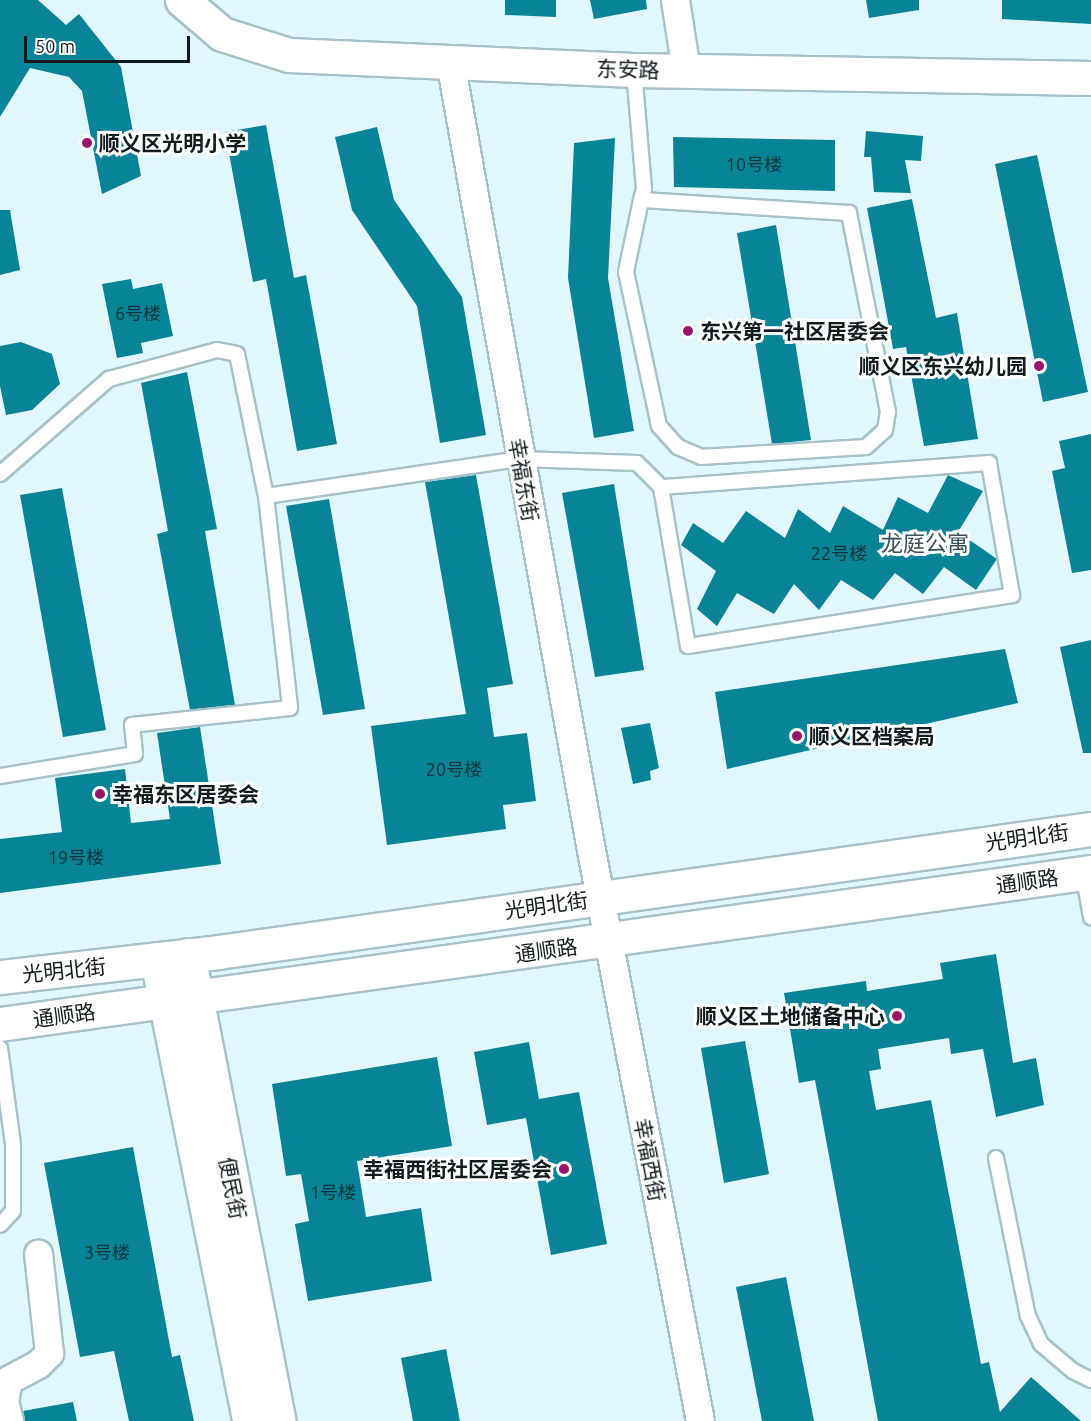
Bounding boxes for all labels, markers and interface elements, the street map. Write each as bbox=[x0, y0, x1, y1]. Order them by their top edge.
scale bar bbox=[27, 24, 194, 62]
text: 50 m bbox=[35, 36, 75, 56]
street label: 东安路 bbox=[596, 55, 660, 83]
place label: 顺义区光明小学 bbox=[99, 130, 246, 156]
marker: 顺义区光明小学 bbox=[80, 136, 94, 150]
house number: 10号楼 bbox=[726, 153, 782, 175]
house number: 6号楼 bbox=[115, 302, 161, 324]
place label: 东兴第一社区居委会 bbox=[700, 318, 889, 344]
marker: 东兴第一社区居委会 bbox=[681, 324, 695, 338]
place label: 顺义区东兴幼儿园 bbox=[859, 353, 1027, 379]
marker: 顺义区东兴幼儿园 bbox=[1032, 359, 1046, 373]
street label: 幸福东街 bbox=[504, 436, 544, 524]
district label: 龙庭公寓 bbox=[881, 530, 969, 556]
house number: 22号楼 bbox=[811, 542, 867, 564]
place label: 顺义区档案局 bbox=[809, 723, 935, 749]
marker: 顺义区档案局 bbox=[790, 729, 804, 743]
house number: 20号楼 bbox=[426, 758, 482, 780]
place label: 幸福东区居委会 bbox=[112, 781, 259, 807]
marker: 幸福东区居委会 bbox=[93, 787, 107, 801]
street label: 光明北街 bbox=[984, 819, 1070, 855]
house number: 19号楼 bbox=[48, 846, 104, 868]
street label: 通顺路 bbox=[994, 864, 1060, 898]
street label: 光明北街 bbox=[503, 887, 589, 923]
street label: 通顺路 bbox=[513, 933, 579, 967]
street label: 光明北街 bbox=[21, 953, 107, 987]
street label: 通顺路 bbox=[31, 998, 97, 1032]
place label: 顺义区土地储备中心 bbox=[696, 1003, 885, 1029]
marker: 顺义区土地储备中心 bbox=[890, 1009, 904, 1023]
street label: 幸福西街 bbox=[630, 1116, 670, 1204]
street label: 便民街 bbox=[215, 1155, 251, 1221]
place label: 幸福西街社区居委会 bbox=[363, 1156, 552, 1182]
marker: 幸福西街社区居委会 bbox=[557, 1162, 571, 1176]
house number: 1号楼 bbox=[310, 1181, 356, 1203]
house number: 3号楼 bbox=[84, 1241, 130, 1263]

